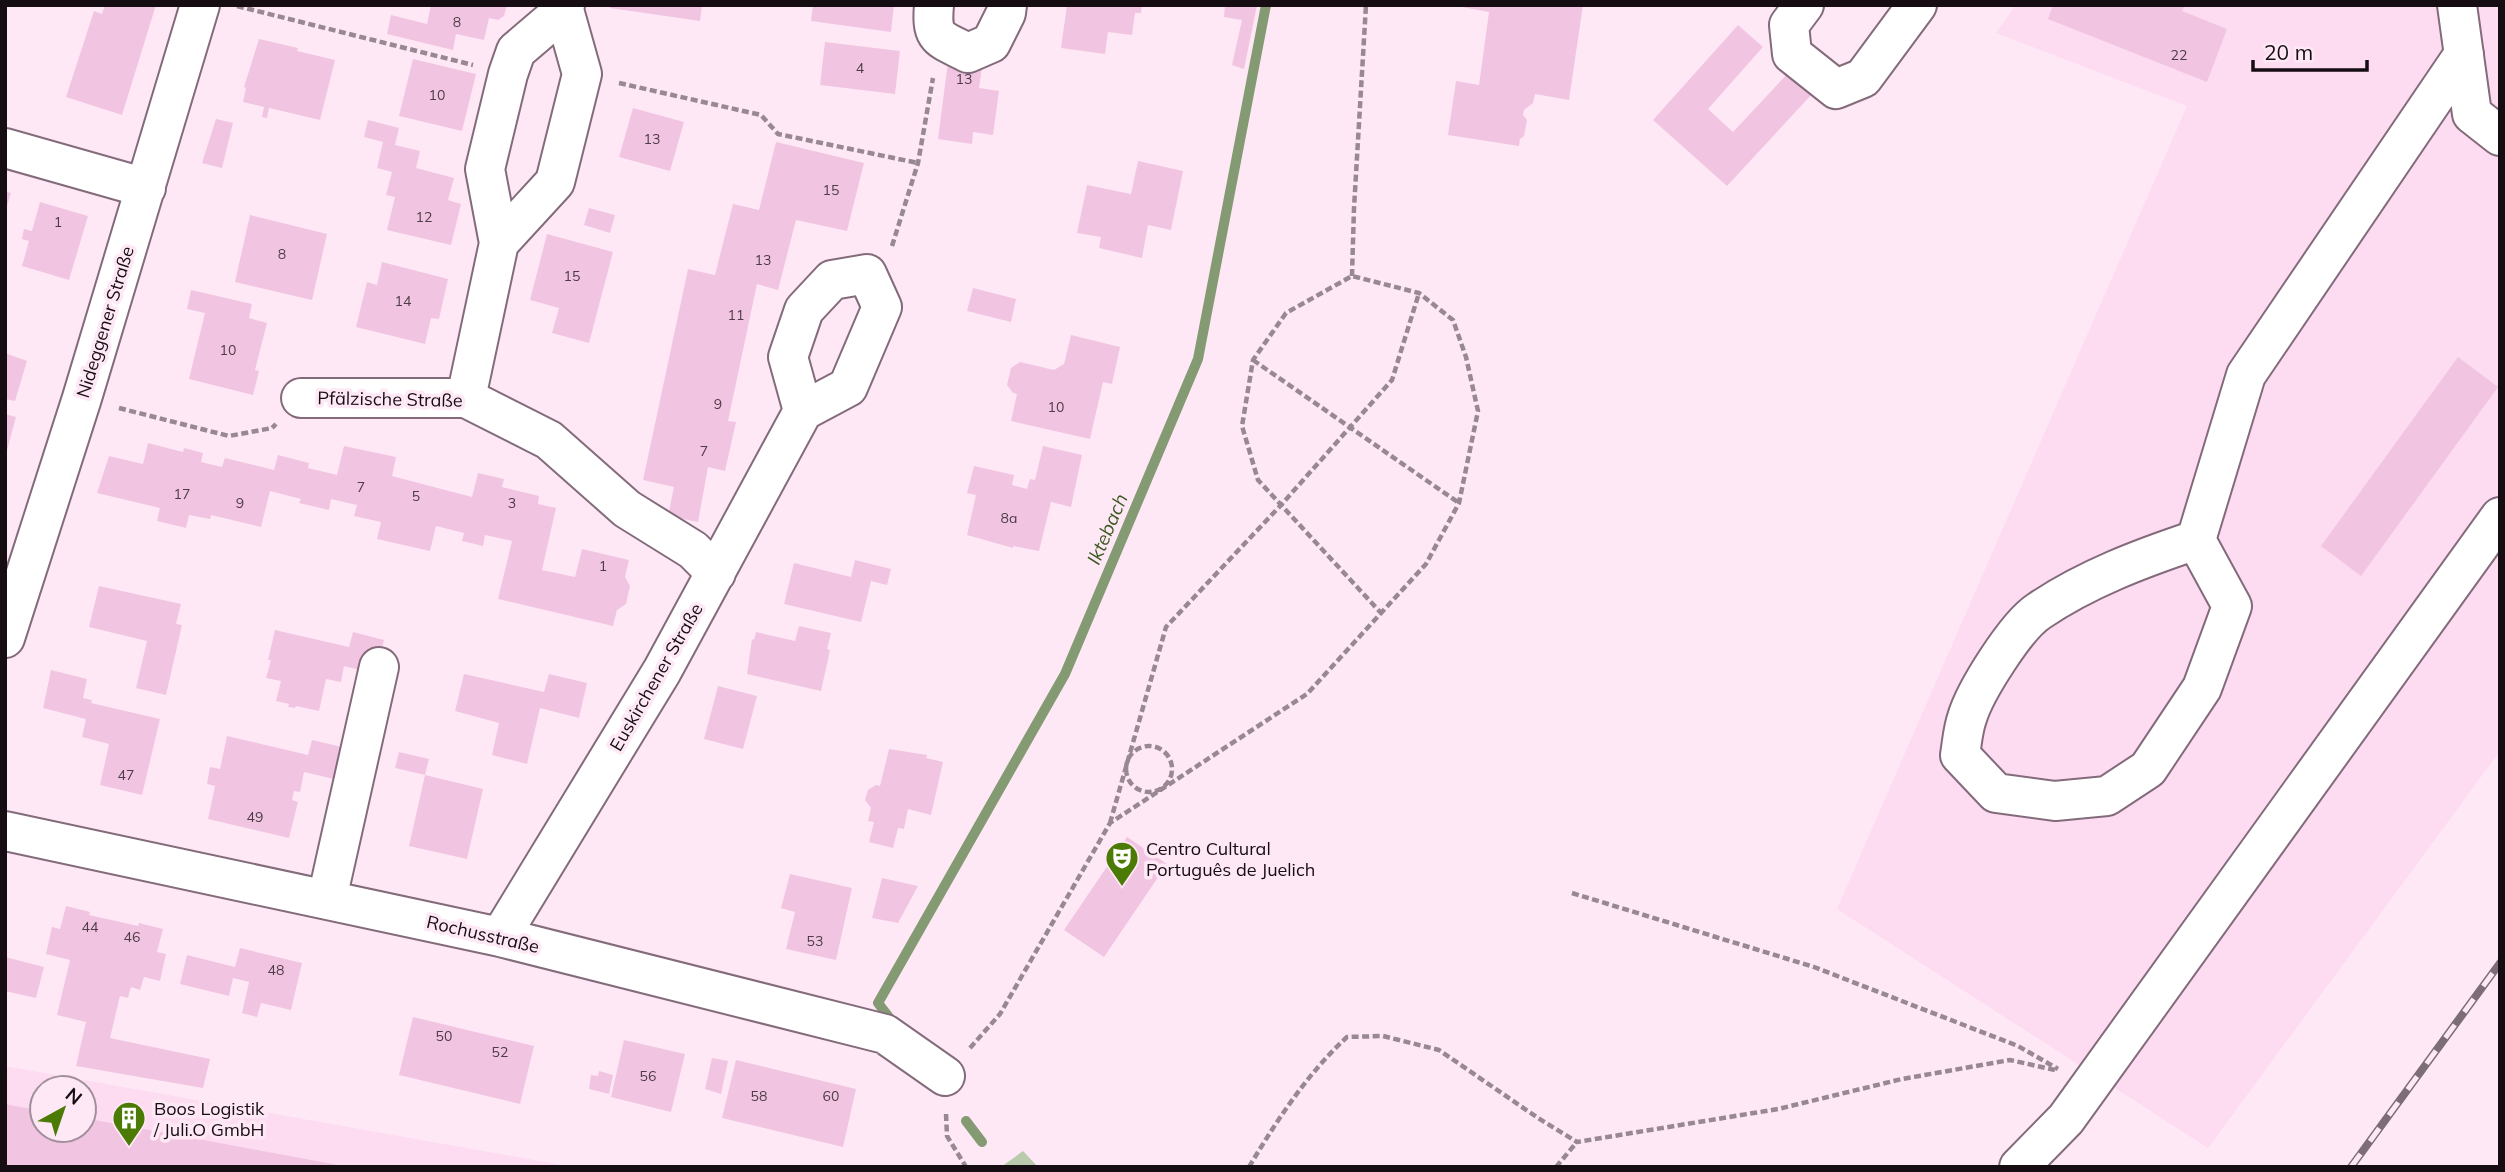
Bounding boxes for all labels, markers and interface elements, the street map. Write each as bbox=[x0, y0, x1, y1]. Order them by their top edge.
house number: 8 bbox=[453, 13, 461, 31]
scale bar bbox=[2253, 28, 2367, 72]
text: 20 m bbox=[2264, 39, 2313, 65]
house number: 22 bbox=[2171, 46, 2187, 64]
house number: 4 bbox=[856, 59, 865, 77]
house number: 13 bbox=[956, 70, 972, 88]
house number: 10 bbox=[429, 86, 445, 104]
house number: 13 bbox=[644, 130, 660, 148]
house number: 15 bbox=[823, 181, 839, 199]
house number: 12 bbox=[416, 208, 432, 226]
house number: 1 bbox=[54, 213, 62, 231]
street label: Nideggener Straße bbox=[71, 243, 139, 401]
house number: 8 bbox=[278, 245, 286, 263]
house number: 13 bbox=[755, 251, 771, 269]
house number: 15 bbox=[564, 267, 580, 285]
house number: 14 bbox=[395, 292, 412, 310]
house number: 11 bbox=[728, 306, 744, 324]
house number: 10 bbox=[220, 341, 236, 359]
street label: Pfälzische Straße bbox=[317, 386, 463, 412]
house number: 9 bbox=[714, 395, 722, 413]
house number: 10 bbox=[1048, 398, 1064, 416]
house number: 7 bbox=[700, 442, 708, 460]
house number: 7 bbox=[357, 478, 365, 496]
house number: 17 bbox=[174, 485, 190, 503]
house number: 5 bbox=[412, 487, 420, 505]
water label: Iktebach bbox=[1081, 490, 1133, 568]
house number: 9 bbox=[236, 494, 244, 512]
house number: 3 bbox=[508, 494, 516, 512]
house number: 8a bbox=[1001, 509, 1017, 527]
house number: 1 bbox=[599, 557, 607, 575]
street label: Euskirchener Straße bbox=[604, 599, 708, 755]
house number: 47 bbox=[118, 766, 134, 784]
house number: 49 bbox=[247, 808, 263, 826]
place label: Centro Cultural Português de Juelich bbox=[1146, 837, 1315, 881]
theatre icon: Centro Cultural Português de Juelich bbox=[1103, 839, 1141, 888]
street label: Rochusstraße bbox=[424, 910, 542, 958]
house number: 44 bbox=[82, 918, 99, 936]
house number: 46 bbox=[124, 928, 140, 946]
house number: 53 bbox=[807, 932, 823, 950]
house number: 48 bbox=[268, 961, 284, 979]
house number: 50 bbox=[436, 1027, 452, 1045]
house number: 52 bbox=[492, 1043, 508, 1061]
house number: 56 bbox=[640, 1067, 656, 1085]
north arrow bbox=[28, 1074, 98, 1144]
text: N bbox=[61, 1082, 87, 1110]
house number: 58 bbox=[751, 1087, 767, 1105]
house number: 60 bbox=[823, 1087, 839, 1105]
place label: Boos Logistik / Juli.O GmbH bbox=[153, 1097, 265, 1141]
building icon: Boos Logistik / Juli.O GmbH bbox=[110, 1099, 148, 1148]

